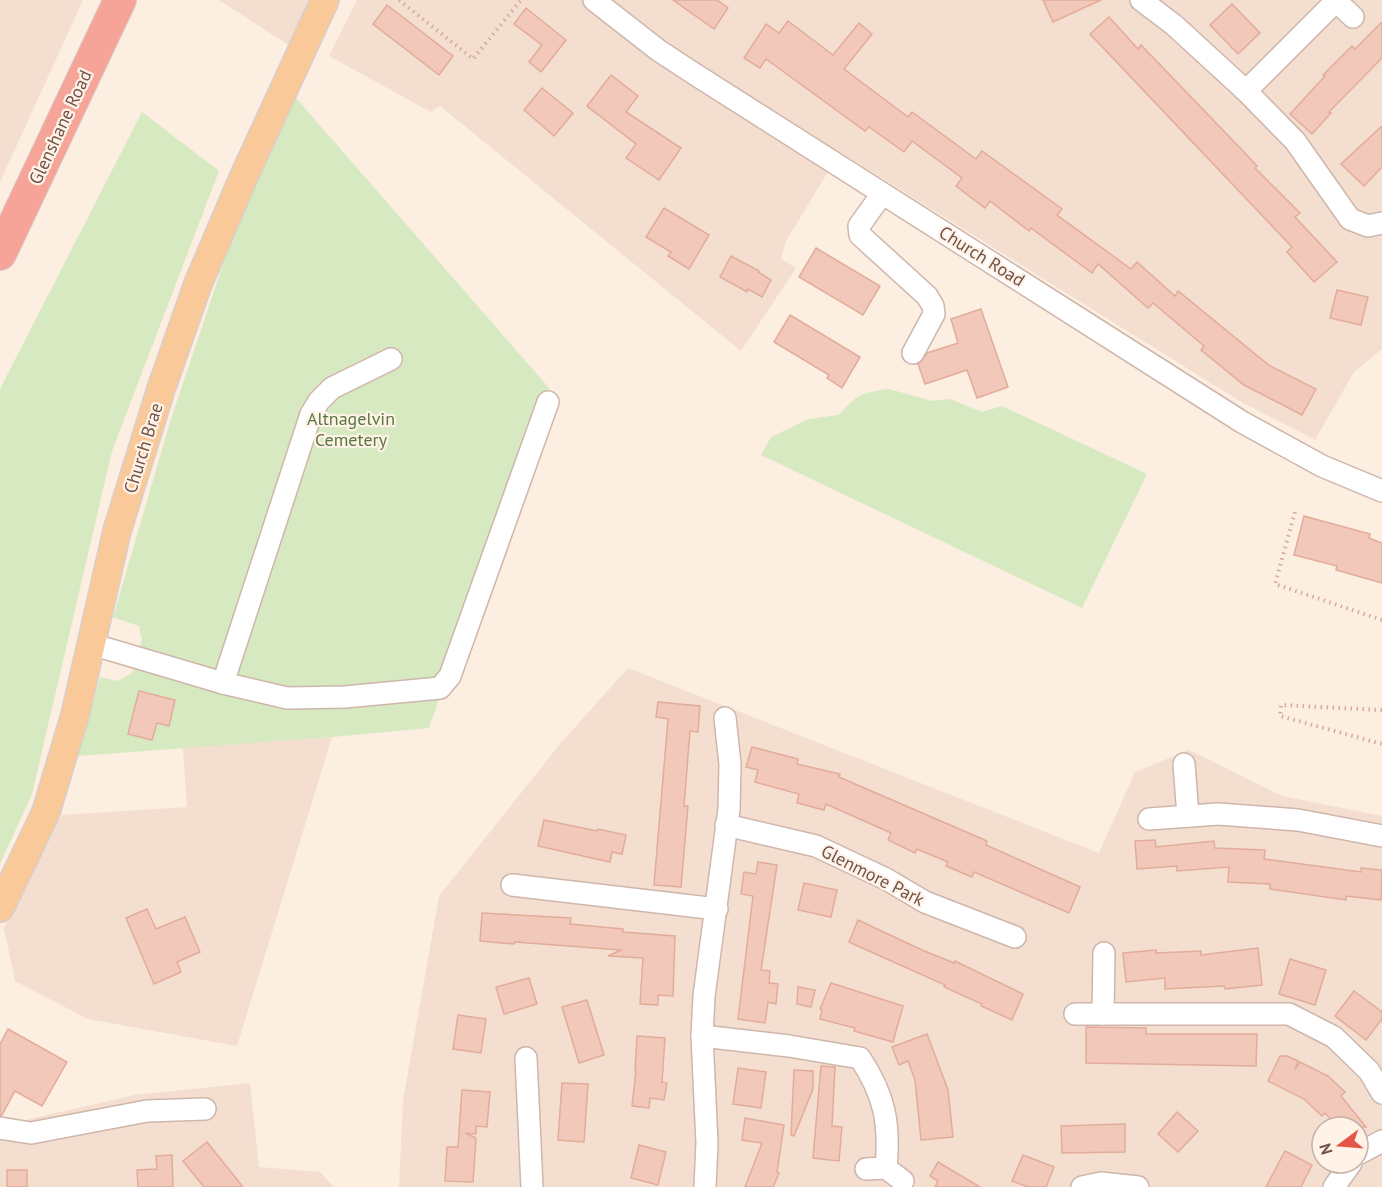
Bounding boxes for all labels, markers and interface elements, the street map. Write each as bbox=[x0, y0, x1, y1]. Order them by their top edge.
street label: Glenshane Road bbox=[23, 66, 97, 188]
street label: Church Road bbox=[935, 221, 1029, 291]
street label: Church Brae bbox=[118, 400, 168, 496]
park label: Altnagelvin Cemetery bbox=[307, 407, 395, 451]
street label: Glenmore Park bbox=[818, 839, 929, 911]
north arrow bbox=[1310, 1115, 1370, 1175]
text: N bbox=[1315, 1141, 1337, 1157]

